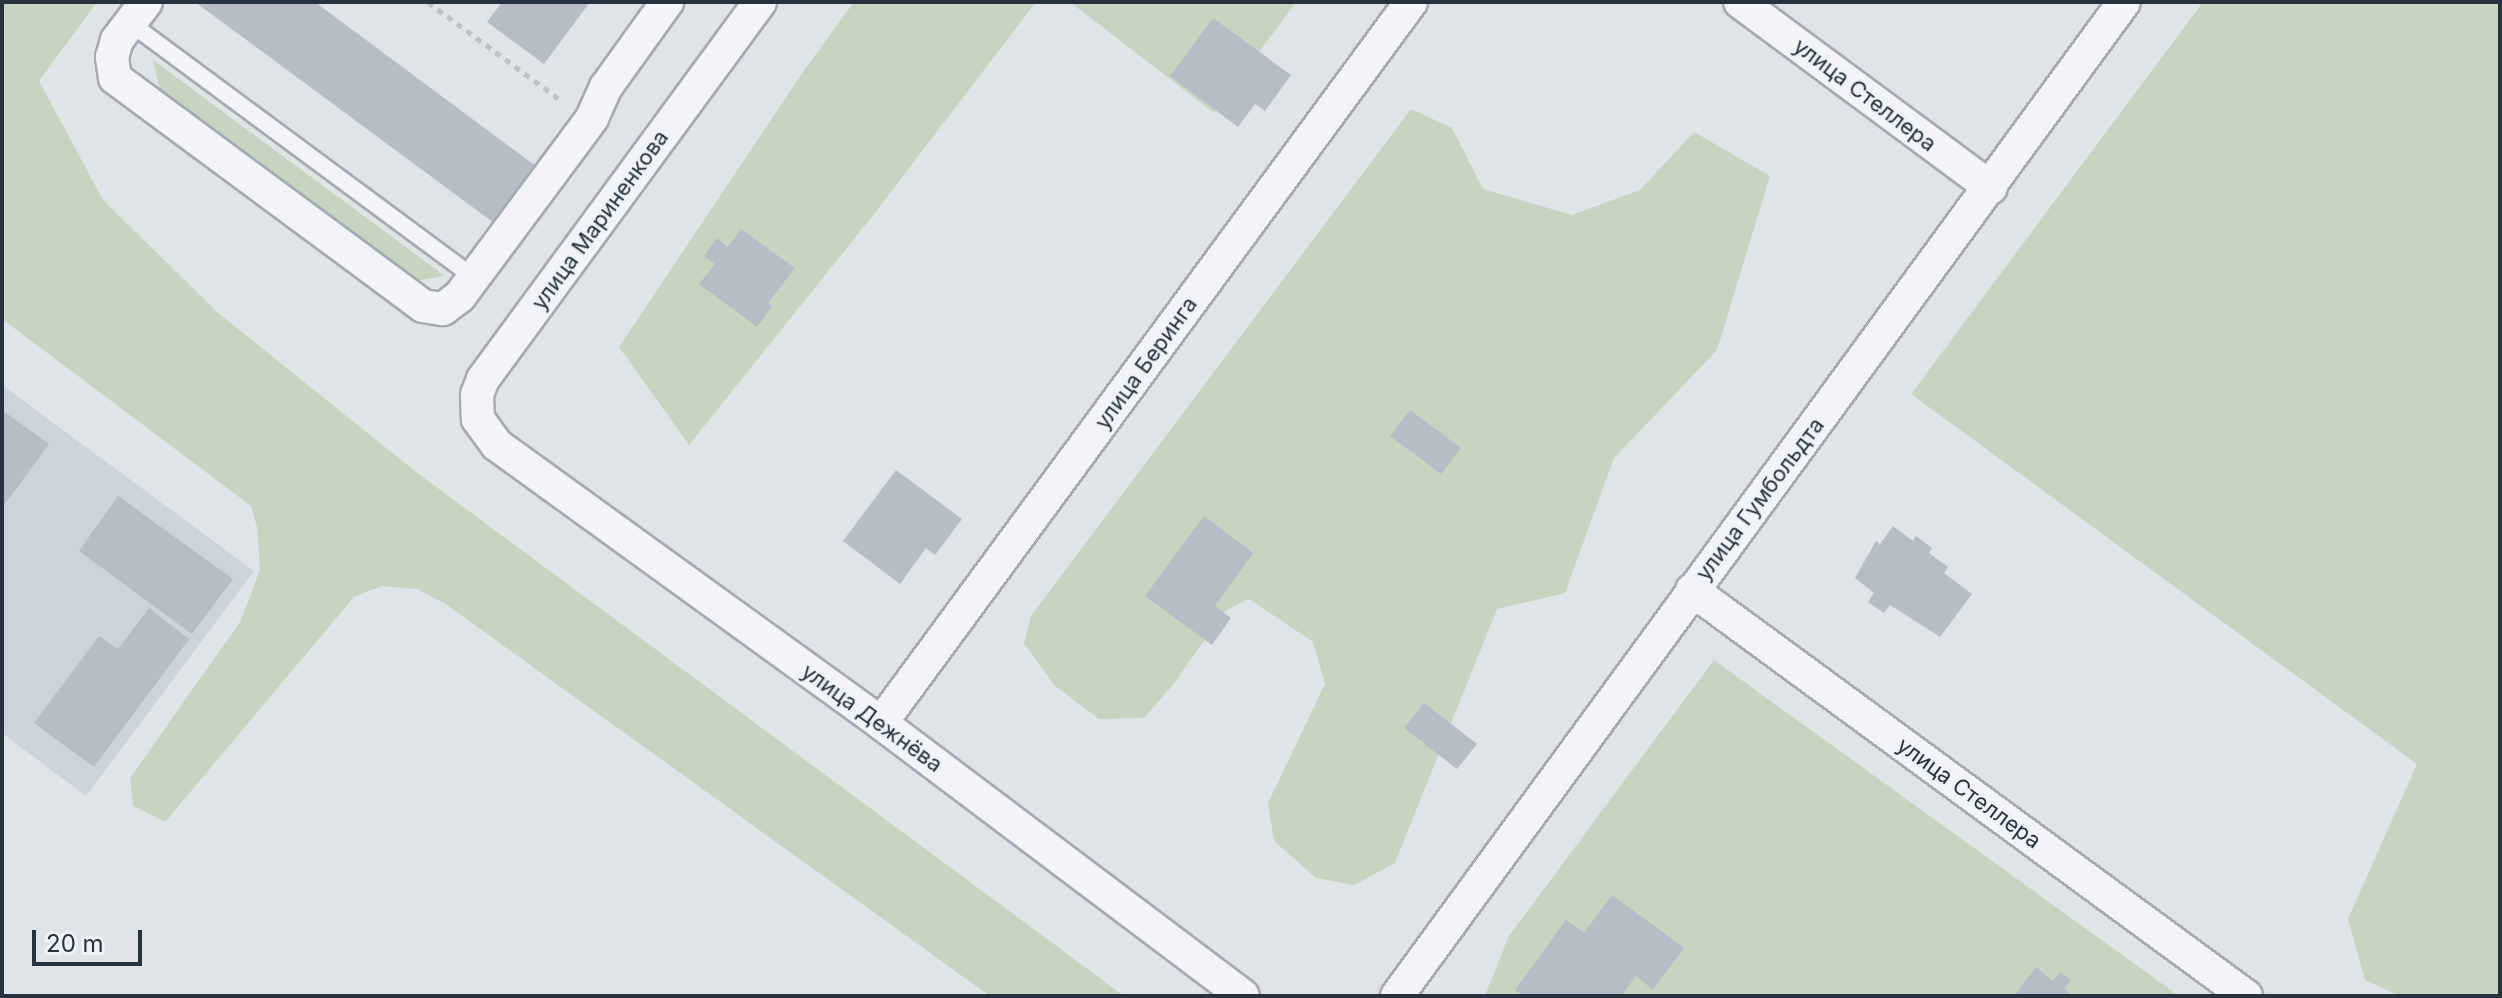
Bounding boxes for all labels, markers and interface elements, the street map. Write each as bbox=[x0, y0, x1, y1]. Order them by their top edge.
street label: улица Стеллера bbox=[1789, 33, 1941, 157]
street label: улица Мариненкова bbox=[526, 125, 674, 315]
street label: улица Беринга bbox=[1089, 292, 1203, 434]
street label: улица Гумбольдта bbox=[1690, 412, 1830, 586]
street label: улица Дежнёва bbox=[796, 658, 948, 778]
street label: улица Стеллера bbox=[1892, 732, 2046, 854]
scale bar bbox=[36, 914, 146, 964]
text: 20 m bbox=[46, 929, 104, 958]

